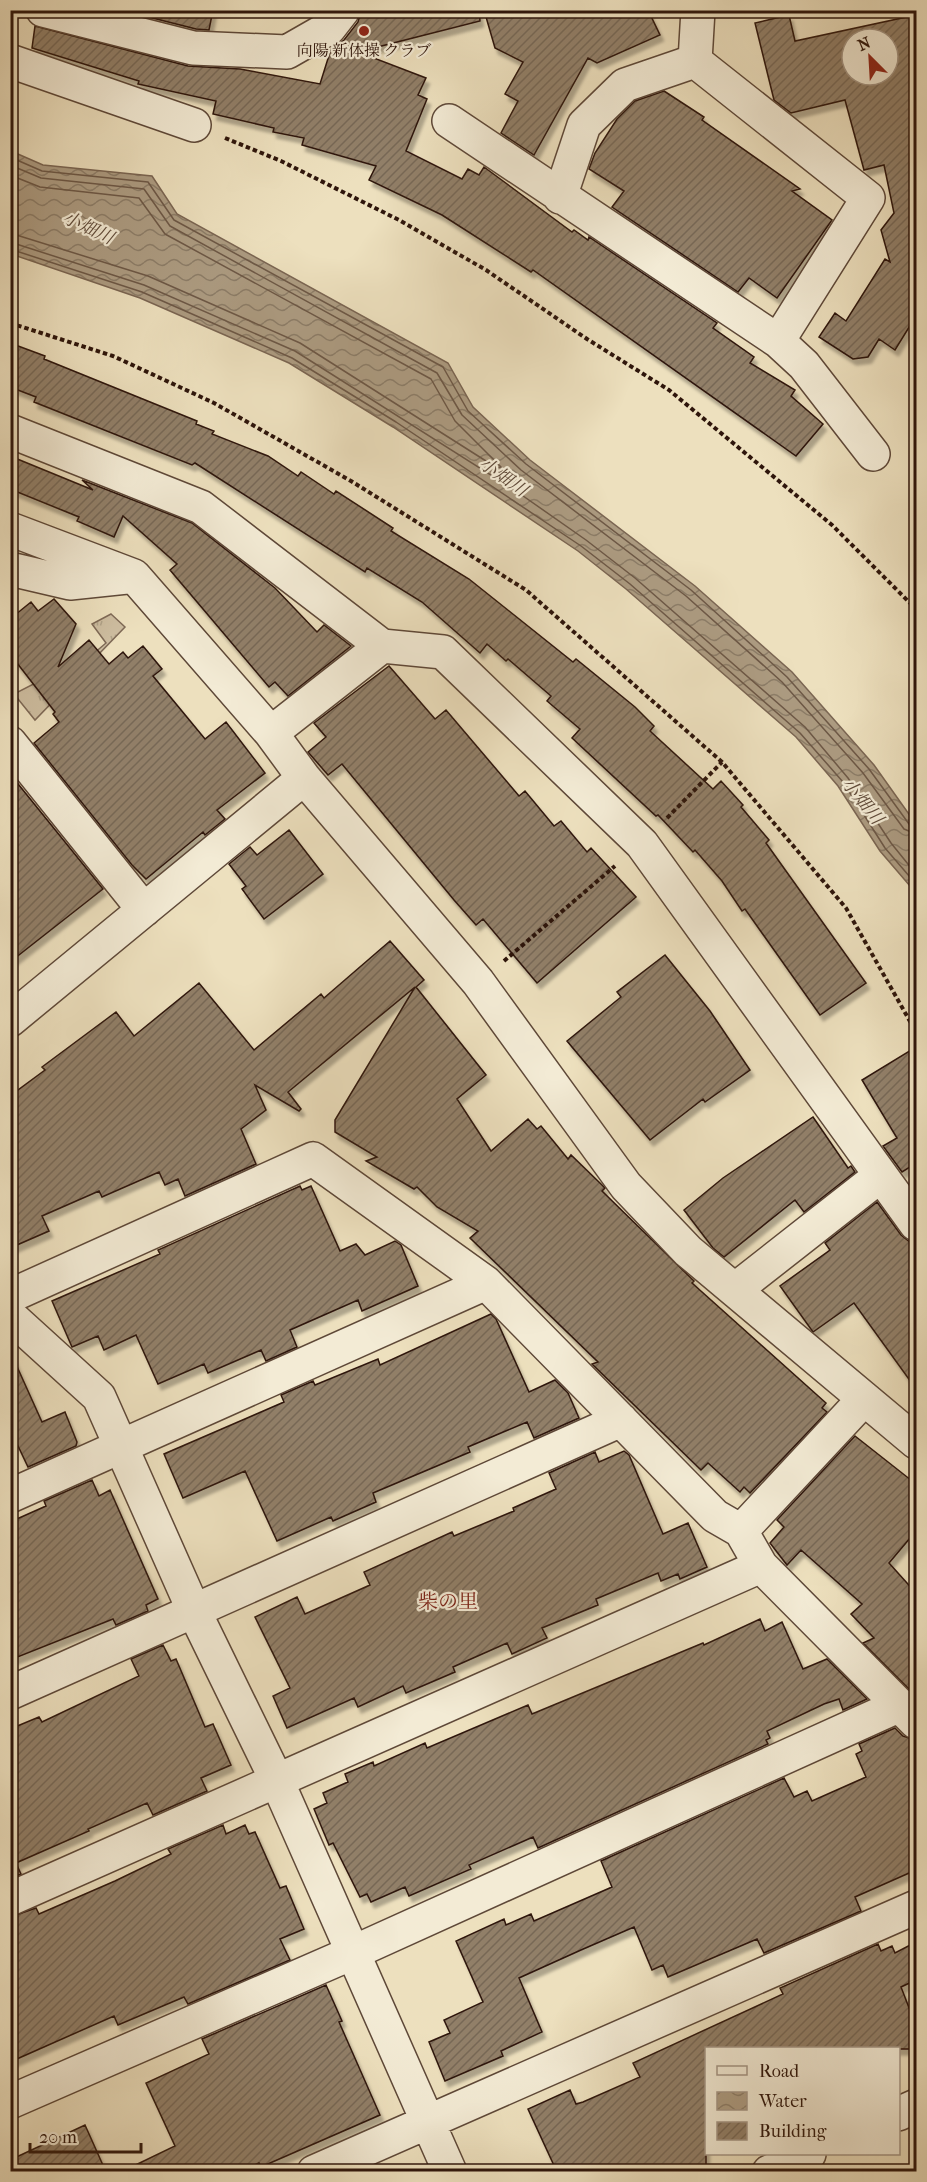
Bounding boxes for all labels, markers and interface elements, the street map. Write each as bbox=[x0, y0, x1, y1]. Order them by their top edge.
marker: 向陽 新体操 クラブ bbox=[357, 24, 371, 38]
north arrow bbox=[840, 27, 900, 87]
text: N bbox=[855, 32, 874, 55]
place label: 向陽 新体操 クラブ bbox=[297, 41, 431, 60]
water label: 小畑川 bbox=[59, 207, 119, 250]
water label: 小畑川 bbox=[475, 453, 533, 502]
water label: 小畑川 bbox=[837, 773, 888, 830]
district label: 柴の里 bbox=[418, 1590, 478, 1613]
legend bbox=[705, 2047, 900, 2155]
text: Road bbox=[759, 2061, 799, 2082]
text: Water bbox=[758, 2091, 807, 2112]
scale bar bbox=[30, 2116, 141, 2154]
text: Building bbox=[759, 2121, 827, 2142]
text: 20 m bbox=[39, 2127, 77, 2148]

